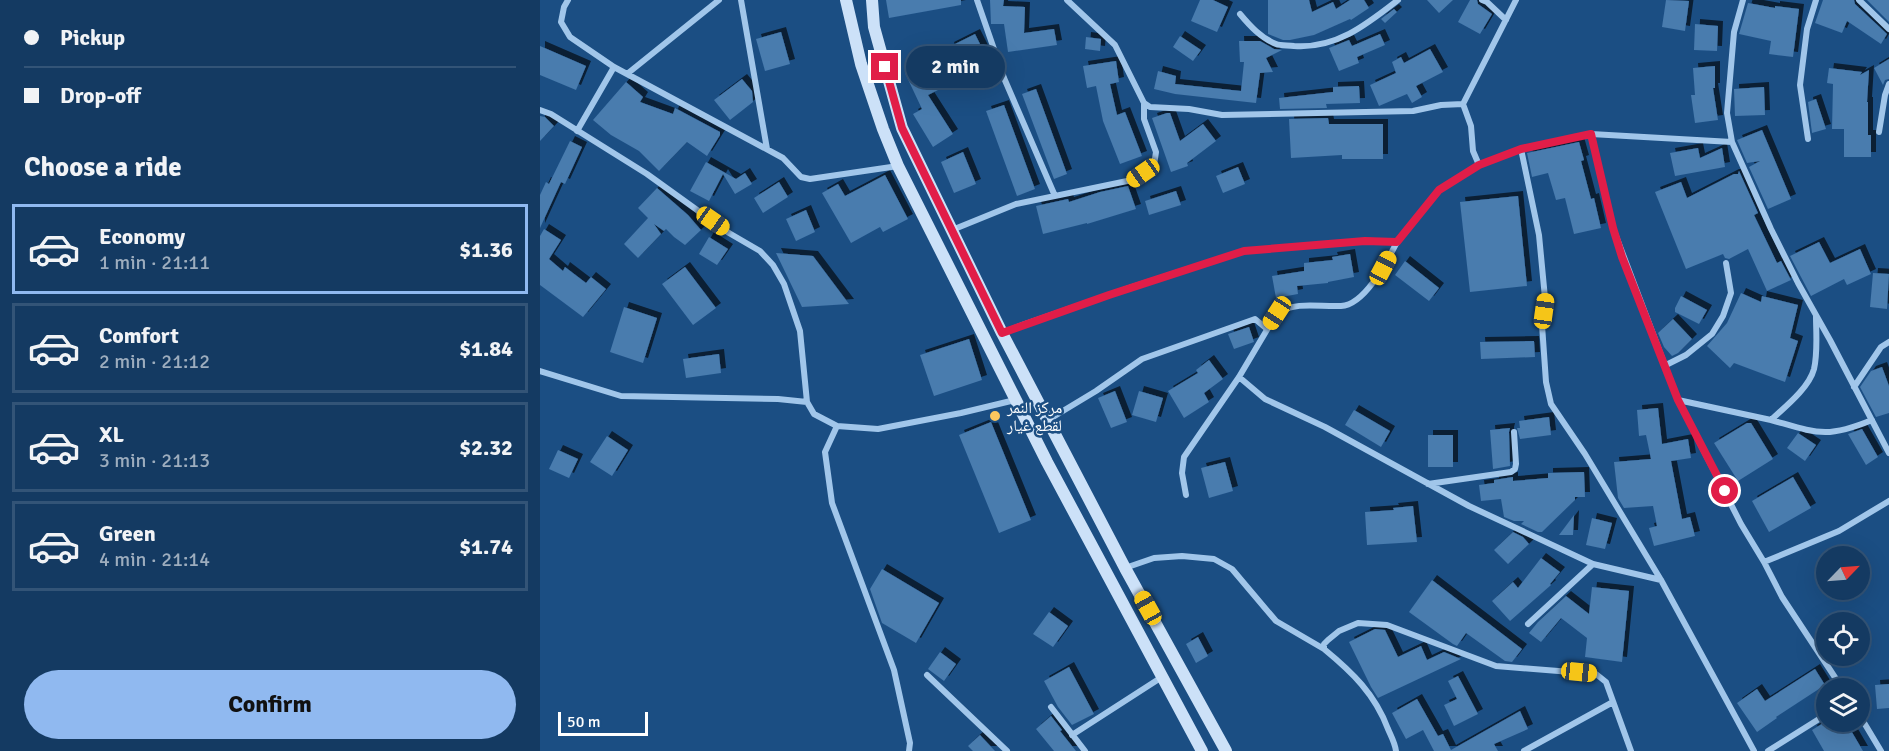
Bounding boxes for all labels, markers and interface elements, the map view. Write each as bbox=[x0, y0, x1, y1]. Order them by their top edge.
text: Pickup bbox=[60, 24, 125, 51]
callout: 2 min bbox=[906, 46, 1005, 88]
route end bbox=[871, 53, 898, 80]
text: 2 min bbox=[931, 54, 980, 79]
text: Drop-off bbox=[60, 82, 141, 109]
text: Choose a ride bbox=[24, 151, 182, 184]
car bbox=[1123, 155, 1163, 191]
car bbox=[693, 203, 733, 239]
icon: car bbox=[27, 222, 81, 276]
text: Economy bbox=[99, 223, 185, 250]
text: $1.36 bbox=[459, 236, 513, 263]
car bbox=[1367, 248, 1399, 288]
text: 1 min · 21:11 bbox=[99, 250, 210, 275]
car bbox=[1533, 292, 1555, 330]
car bbox=[1260, 293, 1294, 333]
icon: car bbox=[27, 321, 81, 375]
text: Comfort bbox=[99, 322, 179, 349]
text: $1.84 bbox=[459, 335, 513, 362]
text: 2 min · 21:12 bbox=[99, 349, 210, 374]
place label: مركز النمر لقطع غيار bbox=[1006, 398, 1062, 436]
marker: مركز النمر لقطع غيار bbox=[988, 409, 1002, 423]
icon: car bbox=[27, 420, 81, 474]
text: XL bbox=[99, 421, 124, 448]
text: $2.32 bbox=[459, 434, 513, 461]
text: 3 min · 21:13 bbox=[99, 448, 210, 473]
route start bbox=[1711, 477, 1738, 504]
icon: car bbox=[27, 519, 81, 573]
text: Green bbox=[99, 520, 156, 547]
text: $1.74 bbox=[459, 533, 513, 560]
north arrow bbox=[1816, 546, 1870, 600]
map controls bbox=[1816, 546, 1870, 732]
text: 4 min · 21:14 bbox=[99, 547, 210, 572]
car bbox=[1131, 588, 1165, 628]
button: locate bbox=[1816, 612, 1870, 666]
car bbox=[1560, 661, 1598, 683]
button: Confirm bbox=[24, 670, 516, 739]
button: layers bbox=[1816, 678, 1870, 732]
scale bar bbox=[558, 709, 648, 736]
text: 50 m bbox=[567, 712, 601, 732]

